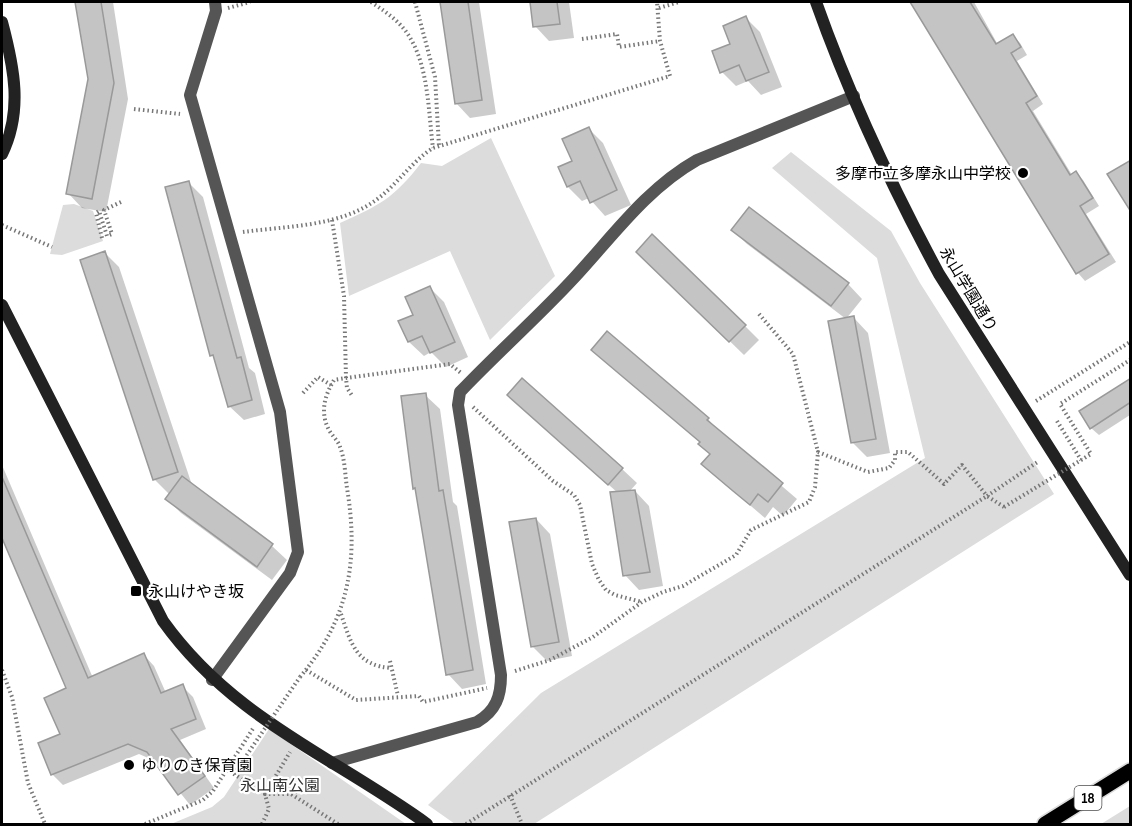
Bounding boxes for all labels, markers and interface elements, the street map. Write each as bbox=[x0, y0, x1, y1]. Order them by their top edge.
place label: 多摩市立多摩永山中学校 bbox=[835, 165, 1011, 184]
marker: 多摩市立多摩永山中学校 bbox=[1016, 166, 1030, 180]
street label: 永山学園通り bbox=[935, 244, 1001, 336]
place label: 永山けやき坂 bbox=[148, 583, 244, 602]
marker: 永山けやき坂 bbox=[129, 584, 143, 598]
place label: ゆりのき保育園 bbox=[141, 757, 253, 776]
marker: ゆりのき保育園 bbox=[122, 758, 136, 772]
park label: 永山南公園 bbox=[240, 777, 320, 796]
road number: 18 bbox=[1074, 786, 1102, 810]

